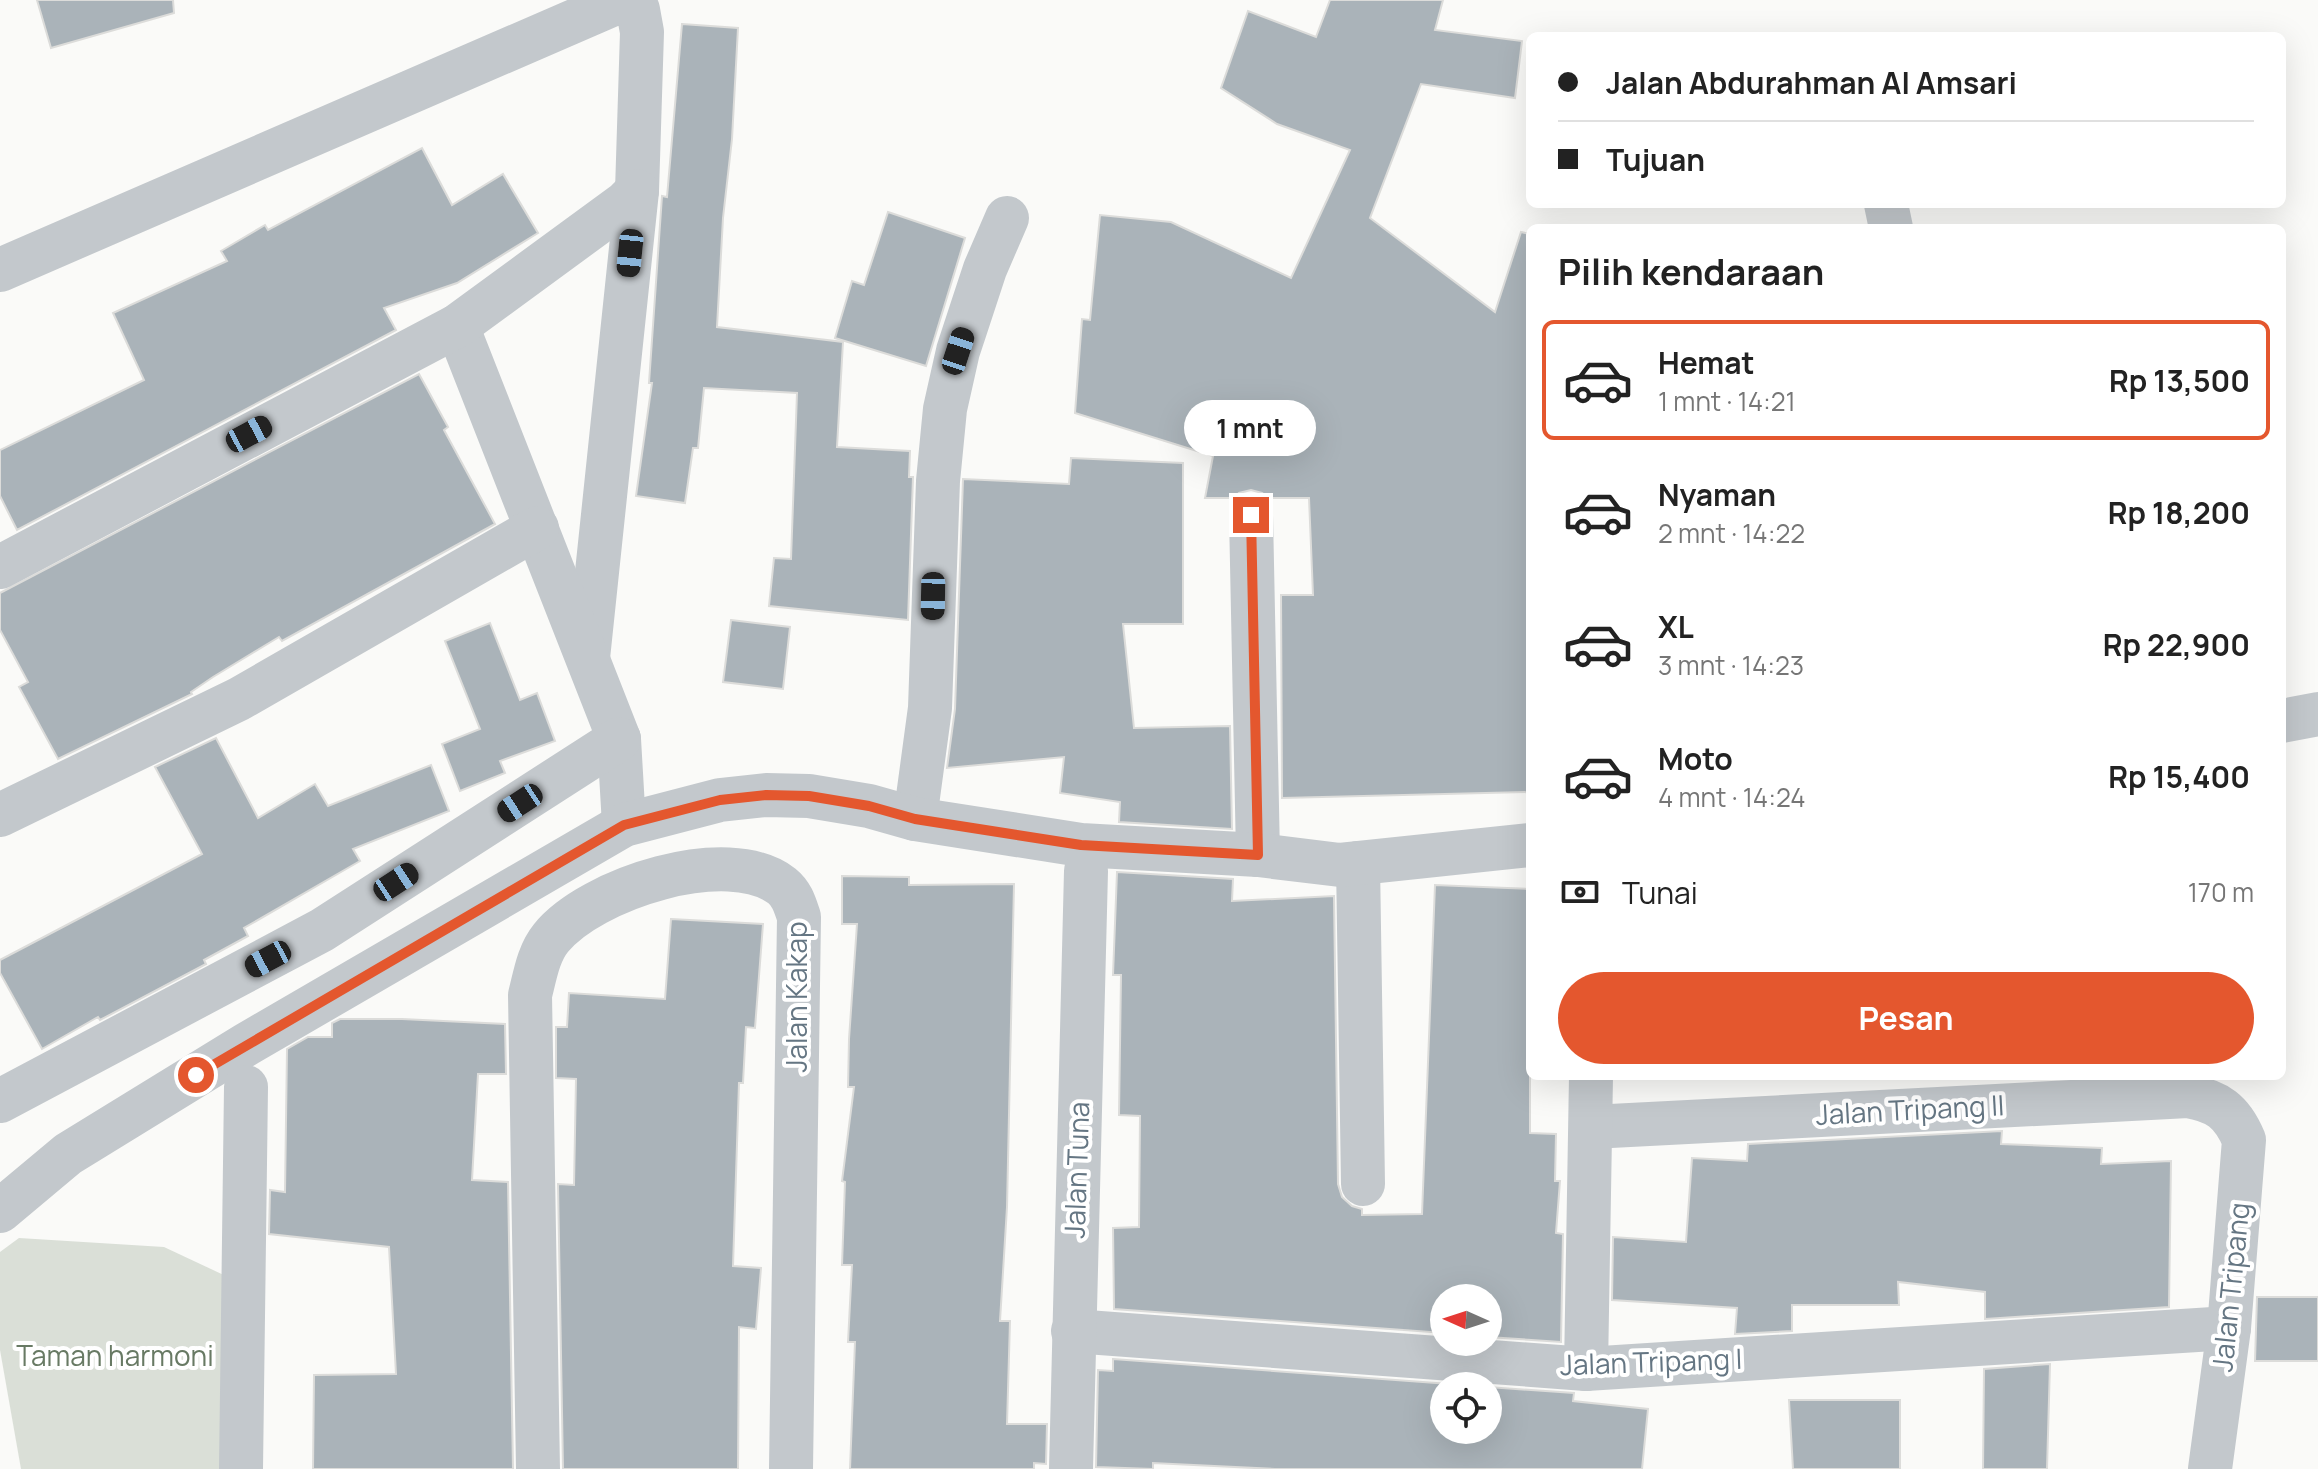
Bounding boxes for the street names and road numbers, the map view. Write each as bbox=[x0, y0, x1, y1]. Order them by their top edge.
street label: Jalan Kakap bbox=[777, 921, 815, 1073]
street label: Jalan Tripang II bbox=[1815, 1085, 2005, 1133]
street label: Jalan Tuna bbox=[1055, 1101, 1097, 1239]
street label: Jalan Tripang bbox=[2202, 1200, 2258, 1373]
street label: Jalan Tripang I bbox=[1559, 1339, 1743, 1383]

